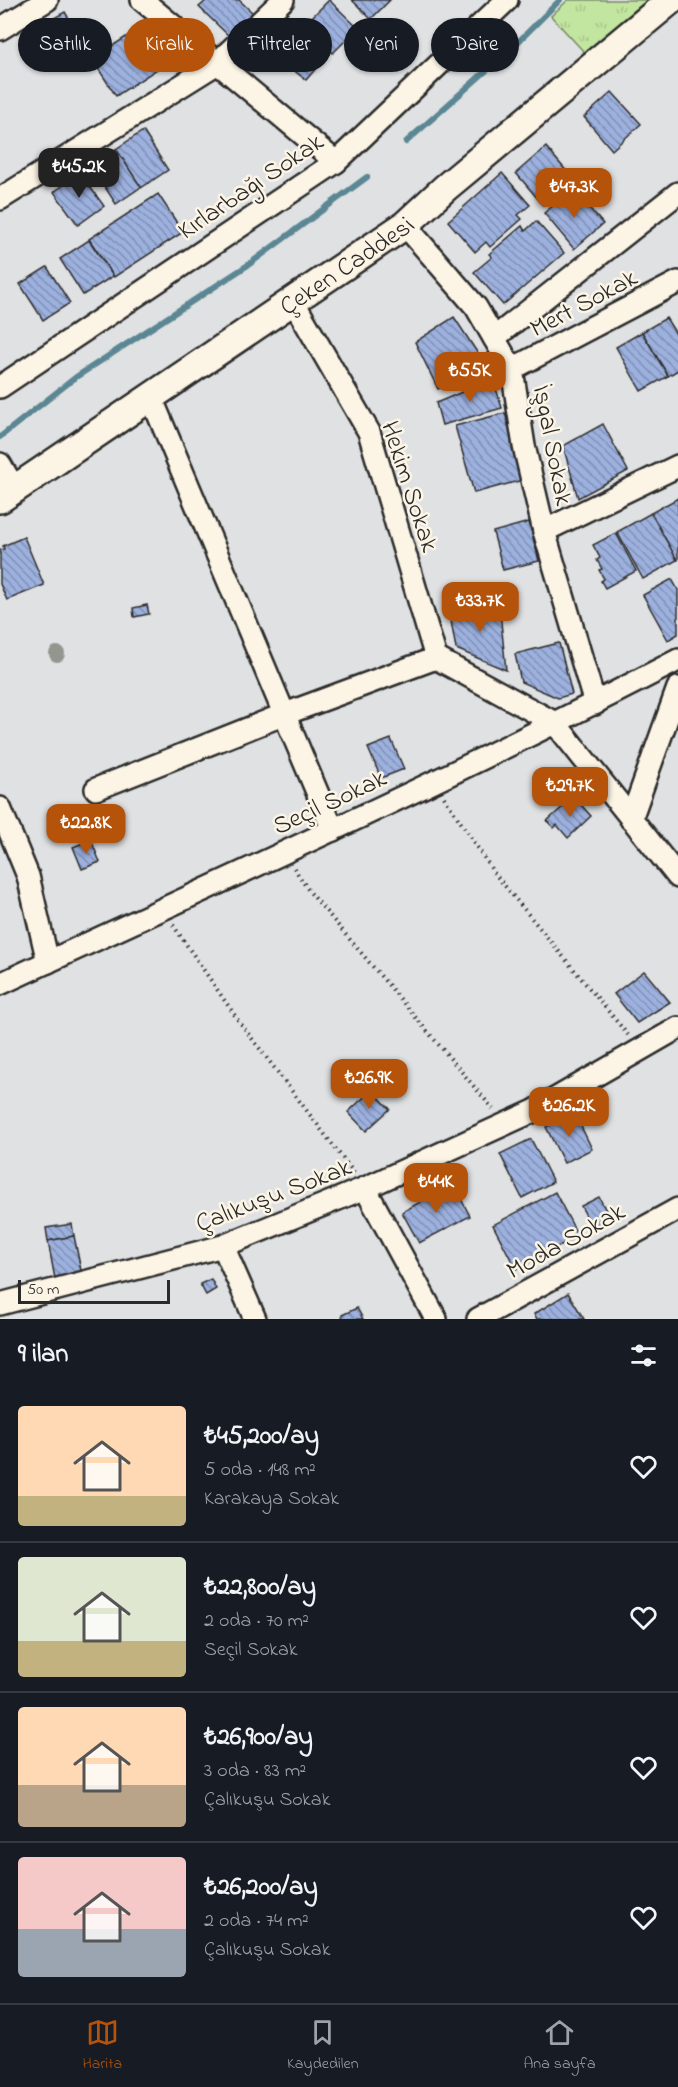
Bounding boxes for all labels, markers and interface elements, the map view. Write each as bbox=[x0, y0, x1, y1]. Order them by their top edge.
chip: Satılık bbox=[18, 18, 112, 72]
chip: Kiralık bbox=[124, 18, 215, 72]
chip: Filtreler bbox=[227, 18, 332, 72]
chip: Yeni bbox=[344, 18, 419, 72]
chip: Daire bbox=[431, 18, 519, 72]
street label: Kırlarbağı Sokak bbox=[171, 124, 333, 250]
pin: ₺45.2K bbox=[30, 148, 128, 199]
text: ₺45.2K bbox=[52, 153, 106, 182]
pin: ₺47.3K bbox=[525, 168, 623, 219]
text: ₺47.3K bbox=[550, 173, 598, 202]
street label: Çeken Caddesi bbox=[273, 209, 425, 327]
street label: Mert Sokak bbox=[524, 260, 646, 349]
pin: ₺55K bbox=[434, 352, 506, 403]
text: ₺55K bbox=[449, 357, 491, 386]
street label: İşgal Sokak bbox=[521, 382, 581, 510]
street label: Hekim Sokak bbox=[369, 417, 447, 558]
pin: ₺33.7K bbox=[431, 582, 529, 633]
text: ₺33.7K bbox=[456, 587, 504, 616]
street label: Seçil Sokak bbox=[267, 761, 394, 847]
pin: ₺29.7K bbox=[521, 767, 619, 818]
text: ₺29.7K bbox=[546, 772, 594, 801]
pin: ₺22.8K bbox=[37, 804, 135, 855]
text: ₺22.8K bbox=[60, 809, 112, 838]
pin: ₺26.9K bbox=[320, 1059, 418, 1110]
text: ₺26.9K bbox=[345, 1064, 393, 1093]
pin: ₺26.2K bbox=[520, 1087, 618, 1138]
text: ₺26.2K bbox=[543, 1092, 595, 1121]
street label: Çalıkuşu Sokak bbox=[191, 1149, 358, 1244]
pin: ₺44K bbox=[400, 1163, 472, 1214]
text: ₺44K bbox=[418, 1168, 454, 1197]
street label: Moda Sokak bbox=[500, 1194, 633, 1291]
scale bar bbox=[18, 1277, 170, 1304]
text: 50 m bbox=[27, 1278, 59, 1302]
text: 9 ilan bbox=[18, 1336, 68, 1374]
icon: filters bbox=[627, 1339, 660, 1372]
text: ₺45,200/ay bbox=[204, 1418, 319, 1456]
icon: home bbox=[66, 1430, 138, 1502]
icon: heart bbox=[627, 1450, 660, 1483]
text: 5 oda · 148 m² bbox=[204, 1456, 316, 1485]
text: Karakaya Sokak bbox=[204, 1485, 339, 1514]
text: ₺22,800/ay bbox=[204, 1569, 316, 1607]
icon: home bbox=[66, 1581, 138, 1653]
icon: heart bbox=[627, 1601, 660, 1634]
text: 2 oda · 70 m² bbox=[204, 1607, 309, 1636]
text: Seçil Sokak bbox=[204, 1636, 298, 1665]
text: ₺26,900/ay bbox=[204, 1719, 313, 1757]
icon: home bbox=[66, 1731, 138, 1803]
icon: heart bbox=[627, 1751, 660, 1784]
text: 3 oda · 83 m² bbox=[204, 1757, 306, 1786]
text: Çalıkuşu Sokak bbox=[204, 1786, 330, 1815]
text: ₺26,200/ay bbox=[204, 1869, 318, 1907]
icon: home bbox=[66, 1881, 138, 1953]
icon: heart bbox=[627, 1901, 660, 1934]
text: 2 oda · 74 m² bbox=[204, 1907, 309, 1936]
text: Çalıkuşu Sokak bbox=[204, 1936, 330, 1965]
tab: Harita bbox=[82, 2016, 122, 2076]
tab: Kaydedilen bbox=[287, 2016, 359, 2076]
tab: Ana sayfa bbox=[523, 2016, 596, 2076]

